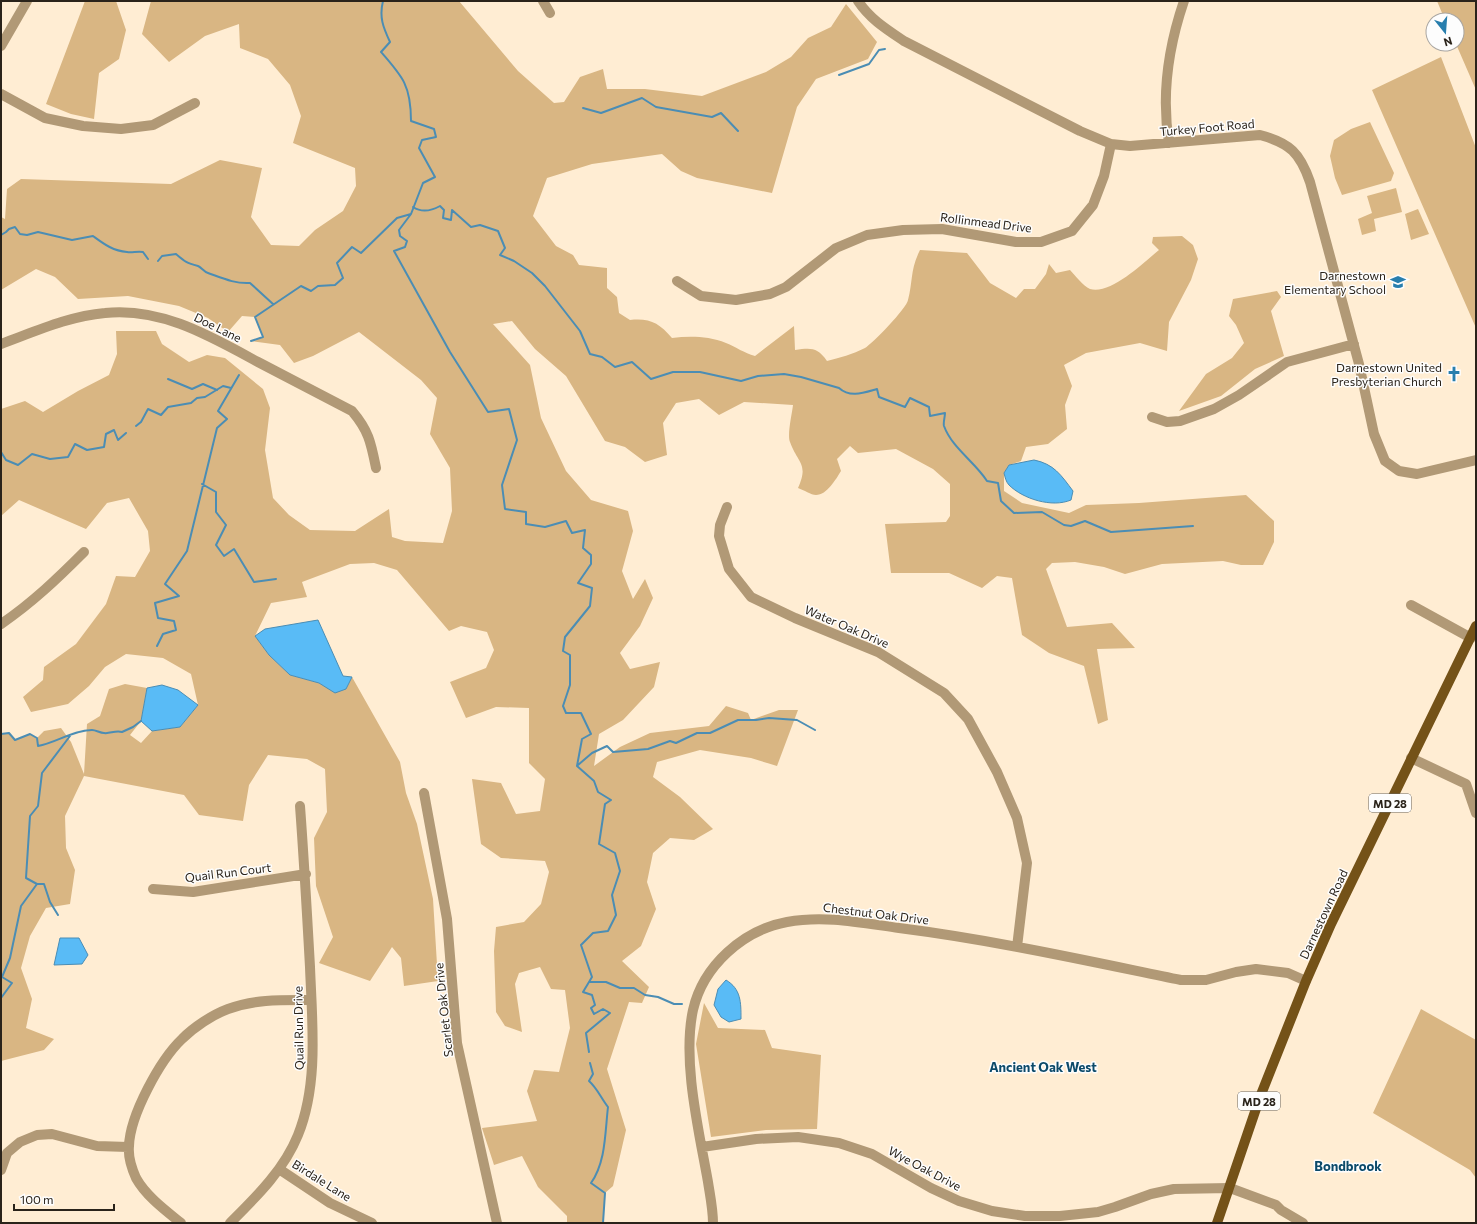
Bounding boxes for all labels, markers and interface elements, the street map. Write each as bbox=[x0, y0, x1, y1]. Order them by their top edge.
north arrow bbox=[1425, 12, 1465, 52]
text: N bbox=[1442, 35, 1454, 49]
street label: Turkey Foot Road bbox=[1159, 116, 1255, 138]
street label: Rollinmead Drive bbox=[939, 209, 1033, 235]
place label: Darnestown Elementary School bbox=[1284, 268, 1386, 296]
school or university icon: Darnestown Elementary School bbox=[1389, 273, 1407, 291]
street label: Doe Lane bbox=[192, 310, 244, 344]
place label: Darnestown United Presbyterian Church bbox=[1331, 360, 1442, 388]
church icon: Darnestown United Presbyterian Church bbox=[1445, 365, 1463, 383]
street label: Water Oak Drive bbox=[803, 602, 891, 650]
road number: MD 28 bbox=[1369, 794, 1411, 812]
street label: Quail Run Court bbox=[184, 860, 272, 884]
street label: Darnestown Road bbox=[1296, 867, 1350, 961]
street label: Chestnut Oak Drive bbox=[822, 900, 930, 926]
street label: Scarlet Oak Drive bbox=[431, 962, 455, 1058]
street label: Quail Run Drive bbox=[290, 986, 306, 1070]
district label: Ancient Oak West bbox=[989, 1059, 1097, 1075]
road number: MD 28 bbox=[1238, 1092, 1280, 1110]
street label: Wye Oak Drive bbox=[886, 1143, 964, 1193]
street label: Birdale Lane bbox=[290, 1156, 354, 1204]
district label: Bondbrook bbox=[1314, 1158, 1382, 1174]
scale bar bbox=[14, 1186, 114, 1212]
text: 100 m bbox=[20, 1192, 54, 1206]

